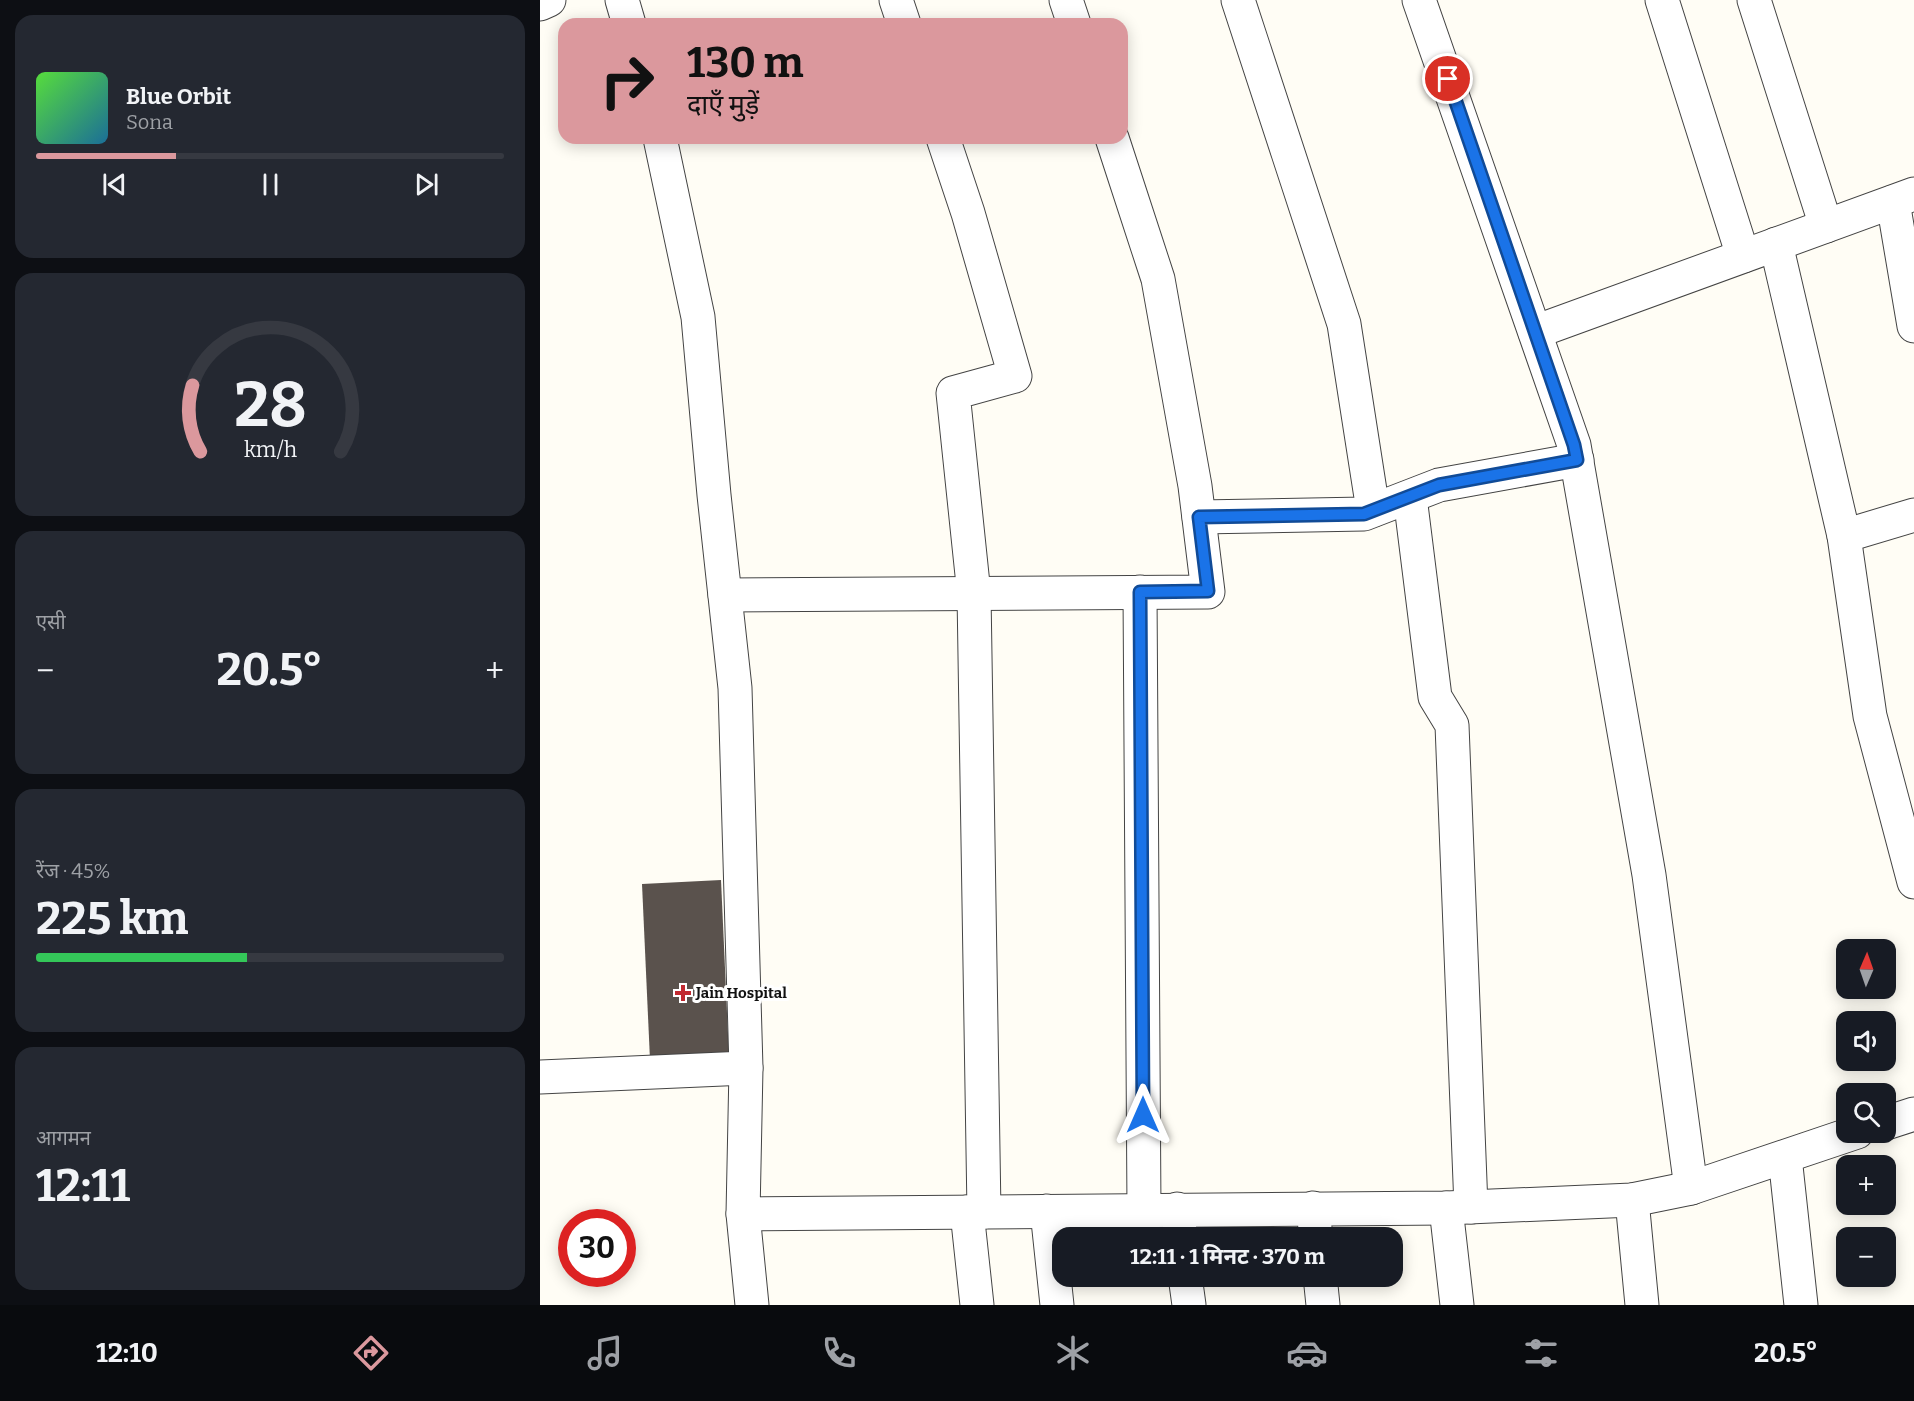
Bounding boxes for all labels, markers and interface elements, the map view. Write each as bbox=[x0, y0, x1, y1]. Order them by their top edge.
text: 130 m bbox=[687, 38, 804, 88]
icon: right bbox=[588, 42, 666, 120]
pin bbox=[1422, 53, 1473, 104]
icon: arrive bbox=[1431, 62, 1464, 95]
text: Blue Orbit bbox=[126, 83, 231, 110]
text: दाएँ मुड़ें bbox=[687, 89, 759, 121]
text: Sona bbox=[126, 110, 173, 134]
icon: previous bbox=[98, 168, 131, 201]
icon: pause bbox=[254, 168, 287, 201]
icon: next bbox=[410, 168, 443, 201]
text: 28 bbox=[234, 368, 306, 443]
text: km/h bbox=[243, 437, 297, 463]
text: एसी bbox=[36, 610, 66, 634]
text: 20.5° bbox=[217, 643, 323, 697]
text: − bbox=[36, 651, 54, 691]
text: + bbox=[485, 651, 504, 691]
text: रेंज · 45% bbox=[36, 859, 111, 883]
text: 225 km bbox=[36, 892, 188, 946]
north arrow bbox=[1836, 939, 1896, 999]
map controls bbox=[1836, 939, 1896, 1287]
marker: Jain Hospital bbox=[674, 984, 692, 1002]
place label: Jain Hospital bbox=[695, 984, 787, 1002]
button: sound bbox=[1836, 1011, 1896, 1071]
position arrow bbox=[1111, 1083, 1175, 1147]
button: search bbox=[1836, 1083, 1896, 1143]
text: आगमन bbox=[36, 1126, 91, 1150]
button: + bbox=[1836, 1155, 1896, 1215]
text: 12:11 bbox=[36, 1159, 130, 1213]
speed limit sign: 30 bbox=[558, 1209, 636, 1287]
button: − bbox=[1836, 1227, 1896, 1287]
text: 12:11 · 1 मिनट · 370 m bbox=[1130, 1243, 1325, 1270]
icon: directions bbox=[350, 1332, 392, 1374]
icon: music bbox=[584, 1332, 626, 1374]
icon: phone bbox=[818, 1332, 860, 1374]
icon: climate bbox=[1052, 1332, 1094, 1374]
icon: car bbox=[1286, 1332, 1328, 1374]
icon: filters bbox=[1520, 1332, 1562, 1374]
text: 12:10 bbox=[96, 1337, 158, 1369]
text: 20.5° bbox=[1754, 1337, 1818, 1369]

